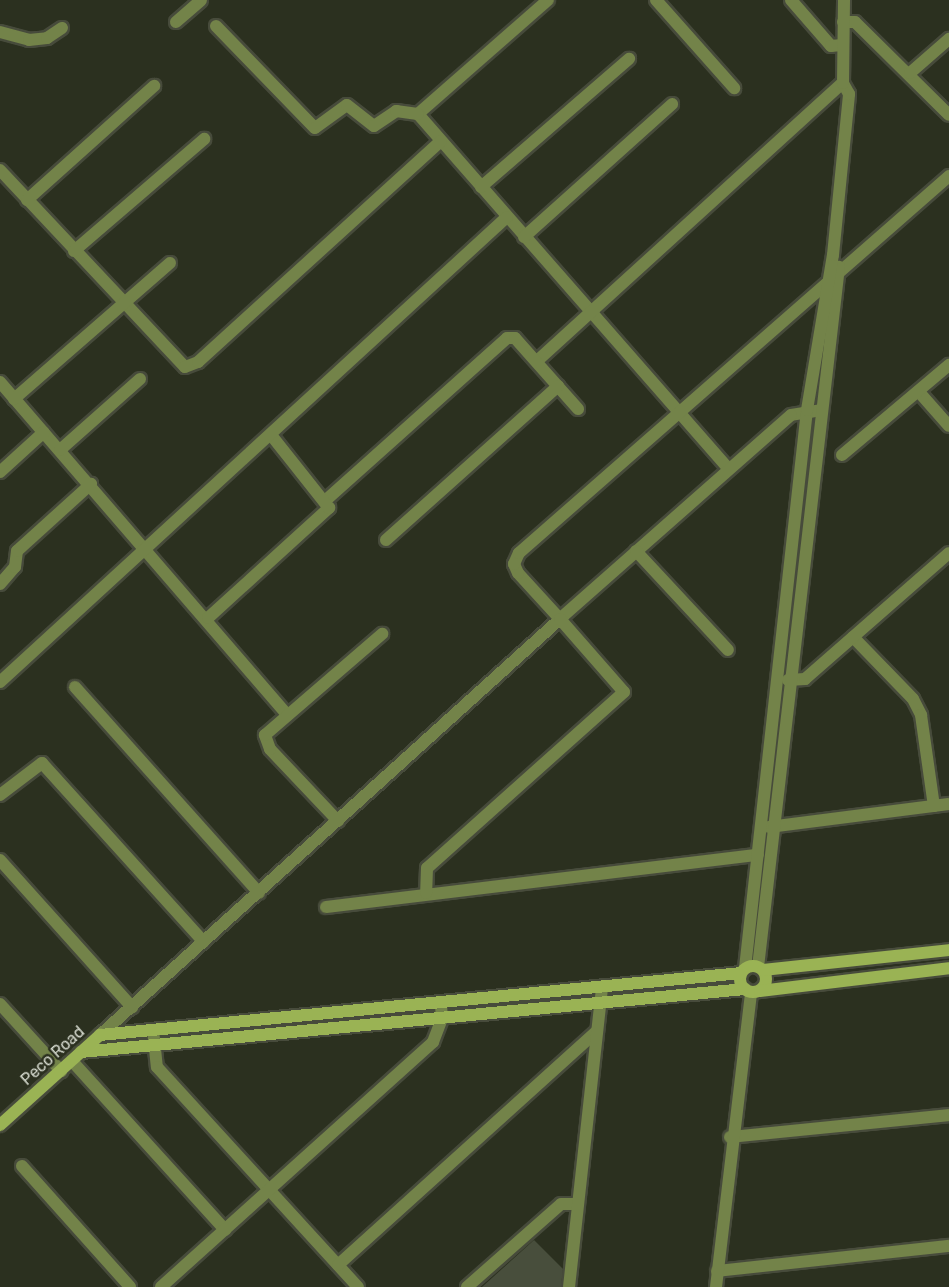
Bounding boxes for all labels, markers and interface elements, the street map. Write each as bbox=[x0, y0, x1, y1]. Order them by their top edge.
street label: Peco Road bbox=[17, 1022, 89, 1090]

